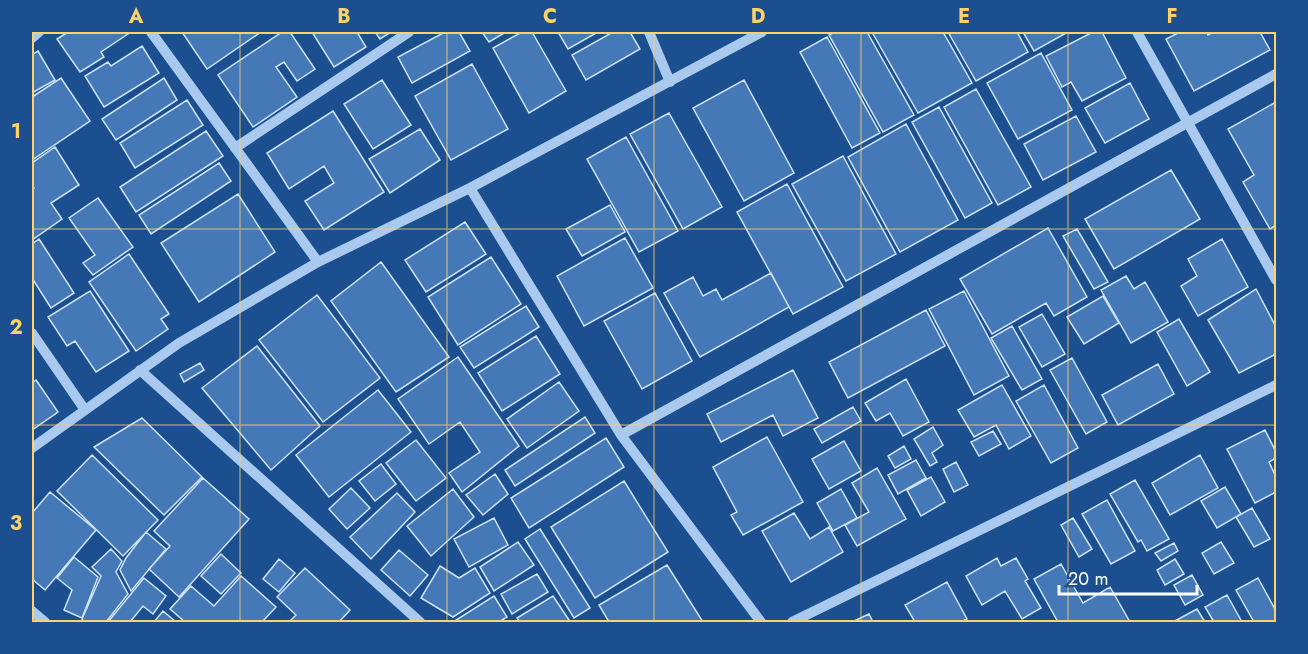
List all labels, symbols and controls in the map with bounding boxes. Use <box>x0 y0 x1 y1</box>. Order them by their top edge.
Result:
text: A <box>128 2 144 31</box>
text: B <box>337 2 351 31</box>
text: C <box>543 2 557 31</box>
text: D <box>751 2 765 31</box>
text: E <box>958 2 970 31</box>
text: F <box>1166 2 1178 31</box>
text: 1 <box>11 117 21 146</box>
text: 2 <box>9 313 23 342</box>
text: 3 <box>10 509 22 538</box>
scale bar <box>1059 558 1197 596</box>
text: 20 m <box>1068 566 1108 592</box>

